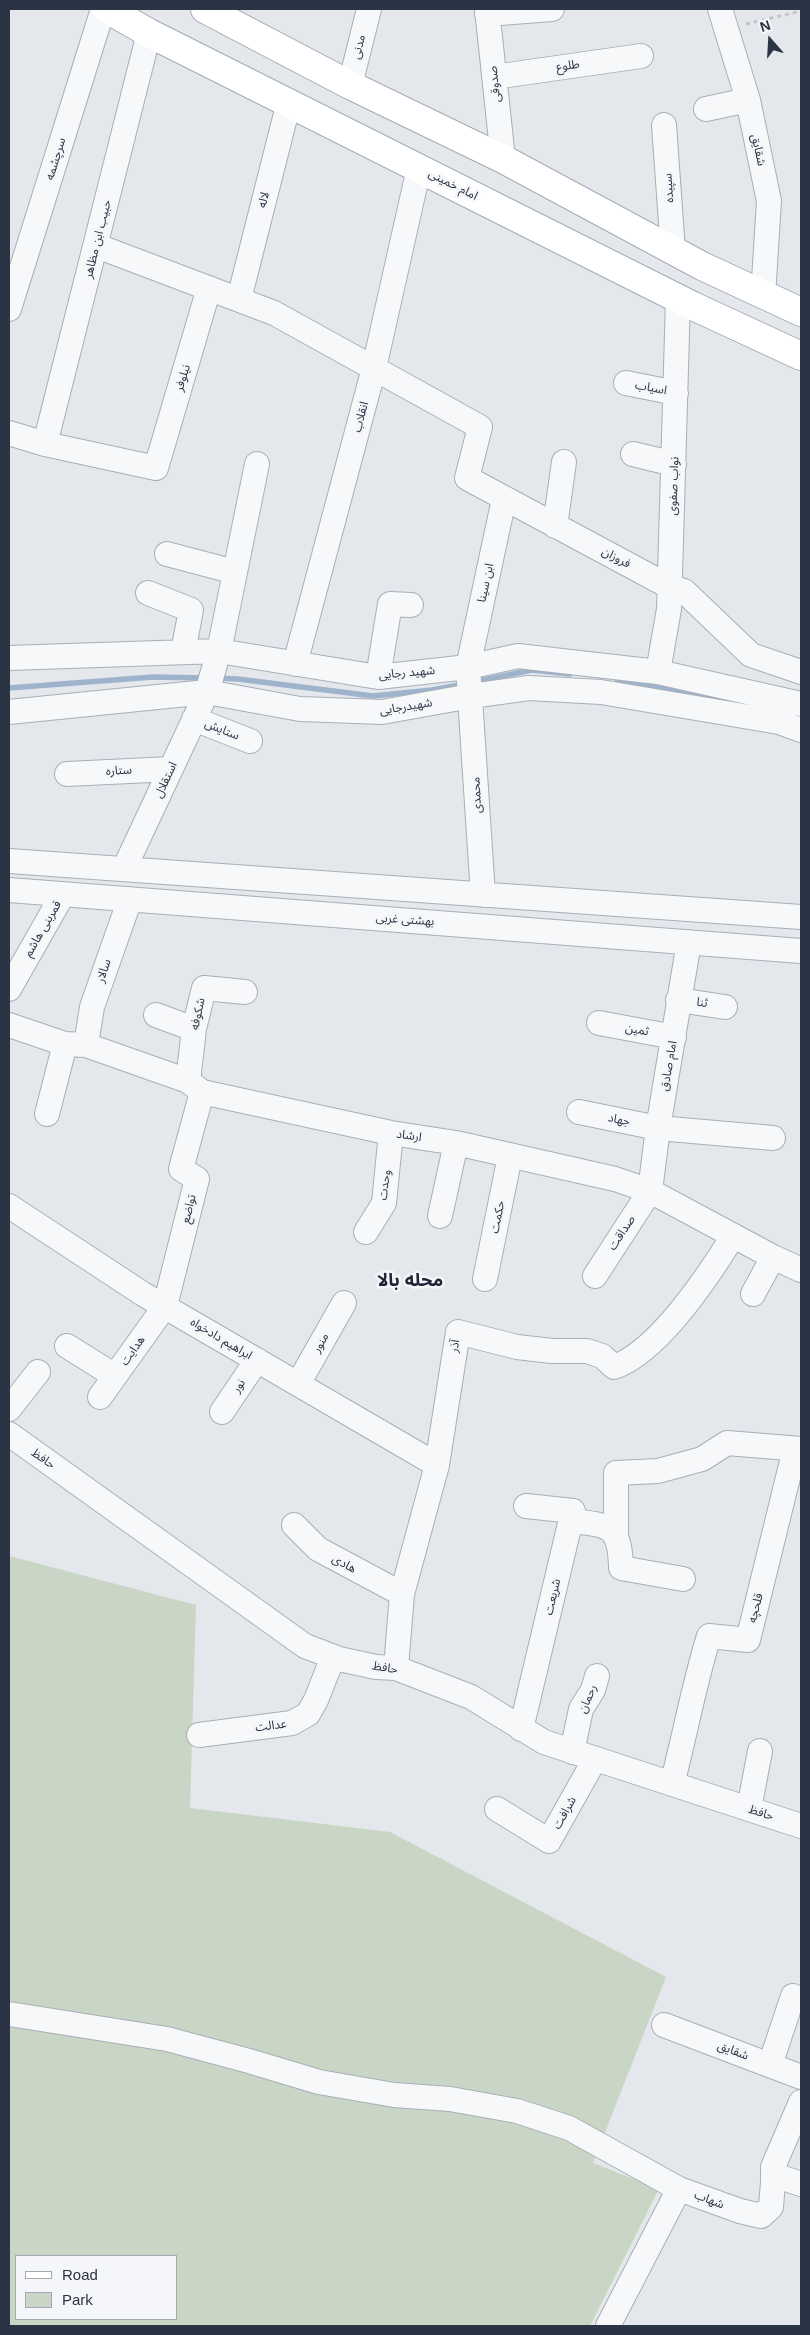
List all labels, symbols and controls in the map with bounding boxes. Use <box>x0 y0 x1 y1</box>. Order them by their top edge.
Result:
north arrow <box>745 15 795 65</box>
text: N <box>758 17 773 35</box>
street label: مدنی <box>349 33 369 61</box>
street label: طلوع <box>555 57 581 75</box>
street label: صدوقی <box>486 65 504 103</box>
street label: شقایق <box>748 133 768 167</box>
street label: سرچشمه <box>43 136 69 182</box>
street label: امام خمینی <box>426 167 480 203</box>
street label: سپیده <box>661 173 677 203</box>
street label: لاله <box>255 191 273 209</box>
street label: حبیب ابن مظاهر <box>81 198 115 280</box>
street label: نیلوفر <box>172 363 194 393</box>
street label: اسیاب <box>634 378 668 398</box>
street label: انقلاب <box>350 400 372 434</box>
street label: نواب صفوی <box>666 456 682 516</box>
street label: فروزان <box>599 544 633 572</box>
street label: ابن سینا <box>475 562 497 604</box>
street label: شهید رجایی <box>378 663 436 683</box>
street label: شهیدرجایی <box>379 696 433 718</box>
street label: ستایش <box>203 717 241 743</box>
street label: استقلال <box>151 760 181 800</box>
street label: ستاره <box>106 763 132 779</box>
street label: محمدی <box>469 776 485 814</box>
street label: قمربنی هاشم <box>21 898 65 960</box>
street label: بهشتی غربی <box>375 911 435 929</box>
street label: سالار <box>93 957 115 985</box>
street label: ثنا <box>695 995 709 1011</box>
street label: شکوفه <box>188 997 208 1031</box>
street label: ثمین <box>624 1021 650 1039</box>
street label: امام صادق <box>657 1040 681 1092</box>
street label: جهاد <box>607 1111 631 1129</box>
street label: ارشاد <box>395 1127 423 1145</box>
street label: وحدت <box>376 1169 394 1201</box>
street label: تواضع <box>178 1193 200 1225</box>
street label: حکمت <box>488 1199 508 1235</box>
street label: صداقت <box>605 1213 639 1253</box>
district label: محله بالا <box>377 1270 443 1292</box>
street label: ابراهیم دادخواه <box>187 1315 255 1363</box>
street label: منور <box>310 1331 332 1355</box>
street label: هدایت <box>118 1333 148 1369</box>
street label: آذر <box>447 1338 463 1354</box>
street label: نور <box>229 1377 249 1395</box>
street label: حافظ <box>28 1446 58 1472</box>
street label: هادی <box>329 1552 359 1576</box>
street label: شریعت <box>542 1577 564 1617</box>
street label: قلحچه <box>745 1592 767 1624</box>
street label: حافظ <box>371 1659 399 1677</box>
street label: رحمان <box>576 1683 600 1715</box>
street label: عدالت <box>254 1717 288 1735</box>
street label: شرافت <box>550 1794 580 1832</box>
street label: حافظ <box>746 1802 776 1824</box>
street label: شقایق <box>715 2039 751 2063</box>
street label: شهاب <box>692 2188 726 2212</box>
legend <box>15 2255 178 2320</box>
text: Road <box>62 2266 98 2283</box>
text: Park <box>62 2291 93 2308</box>

